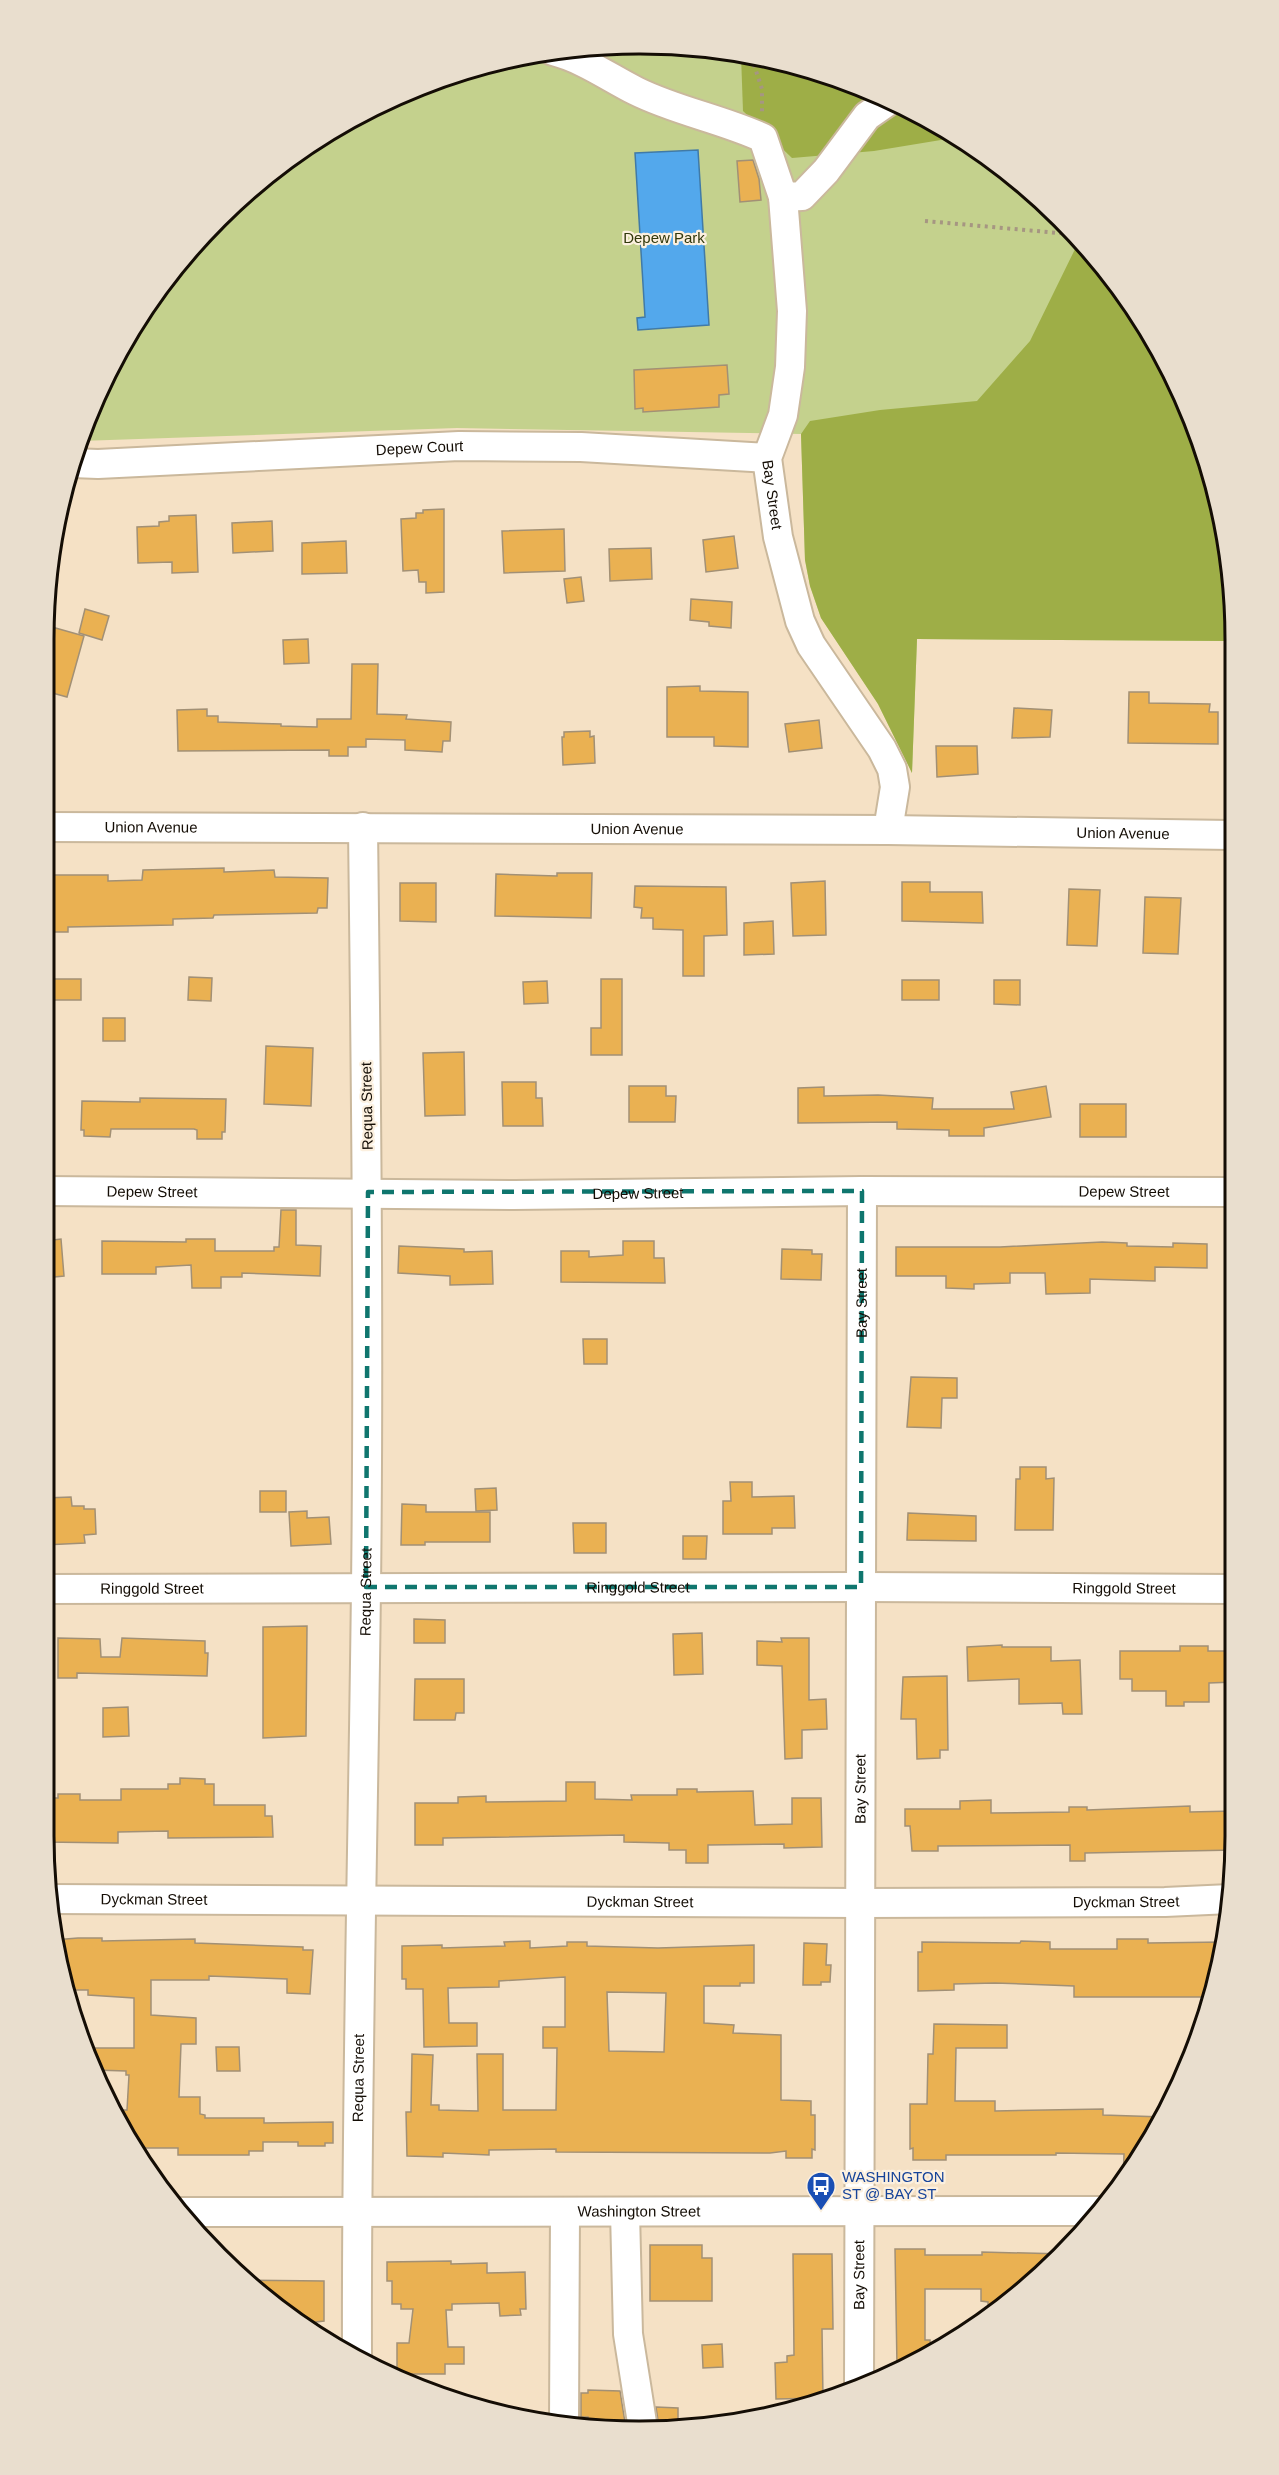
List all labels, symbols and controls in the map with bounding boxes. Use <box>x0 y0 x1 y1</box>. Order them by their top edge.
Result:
park label: Depew Park <box>623 229 705 246</box>
street label: Depew Court <box>375 437 464 458</box>
street label: Bay Street <box>759 459 786 531</box>
street label: Union Avenue <box>104 818 198 836</box>
street label: Union Avenue <box>590 820 684 837</box>
street label: Union Avenue <box>1076 824 1170 842</box>
street label: Requa Street <box>357 1061 376 1150</box>
street label: Depew Street <box>106 1183 198 1200</box>
street label: Depew Street <box>1078 1183 1170 1200</box>
street label: Depew Street <box>592 1184 684 1202</box>
street label: Bay Street <box>853 1267 870 1338</box>
street label: Requa Street <box>356 1547 374 1636</box>
street label: Ringgold Street <box>586 1578 691 1596</box>
street label: Ringgold Street <box>1072 1579 1177 1597</box>
street label: Ringgold Street <box>100 1580 205 1597</box>
street label: Bay Street <box>851 1753 869 1824</box>
street label: Dyckman Street <box>101 1890 208 1908</box>
street label: Dyckman Street <box>1073 1892 1181 1910</box>
street label: Dyckman Street <box>587 1893 694 1910</box>
street label: Requa Street <box>349 2033 367 2122</box>
place label: WASHINGTON ST @ BAY ST <box>842 2168 945 2202</box>
bus stop icon: WASHINGTON ST @ BAY ST <box>805 2170 837 2212</box>
street label: Washington Street <box>578 2202 701 2220</box>
street label: Bay Street <box>850 2239 867 2310</box>

